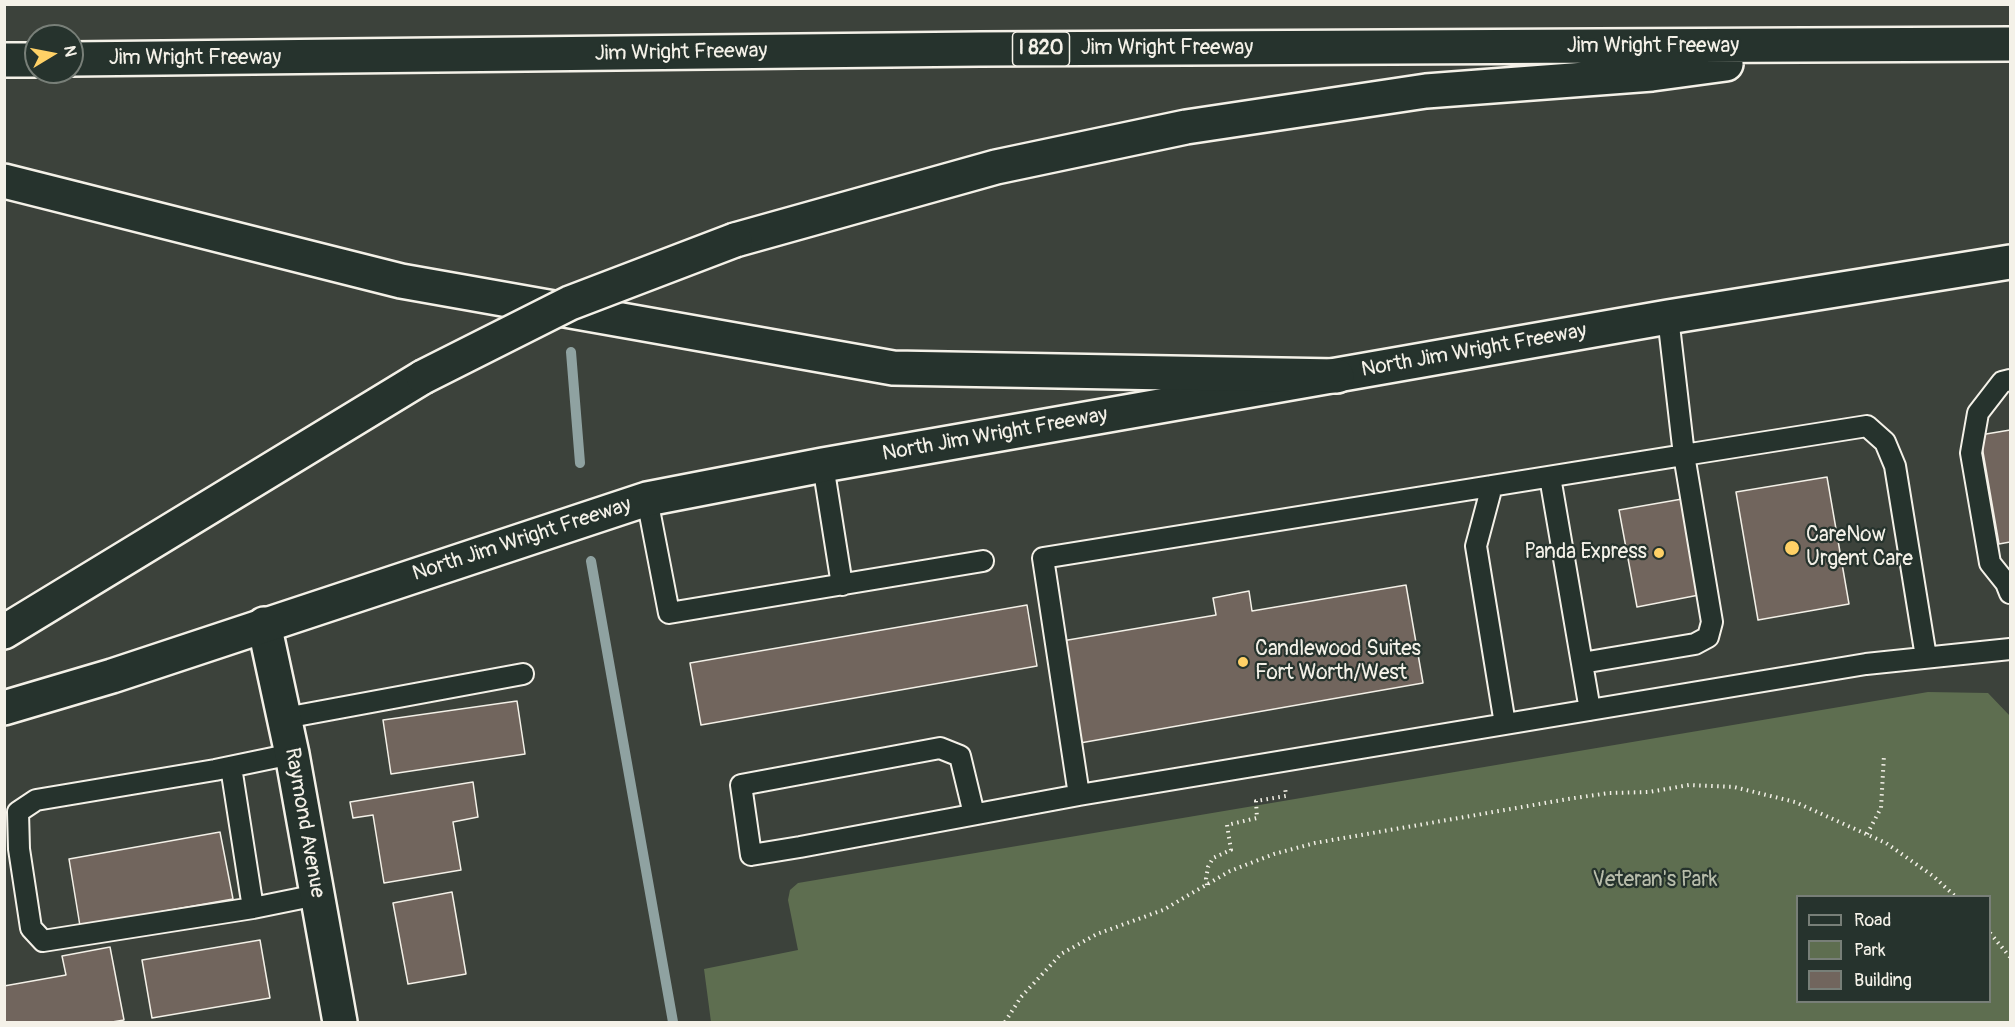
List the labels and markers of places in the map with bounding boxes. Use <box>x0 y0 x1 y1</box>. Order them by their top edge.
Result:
place label: CareNow Urgent Care <box>1806 523 1913 573</box>
marker: CareNow Urgent Care <box>1783 539 1801 557</box>
place label: Panda Express <box>1524 540 1647 566</box>
marker: Panda Express <box>1652 546 1666 560</box>
place label: Candlewood Suites Fort Worth/West <box>1255 637 1421 687</box>
marker: Candlewood Suites Fort Worth/West <box>1236 655 1250 669</box>

